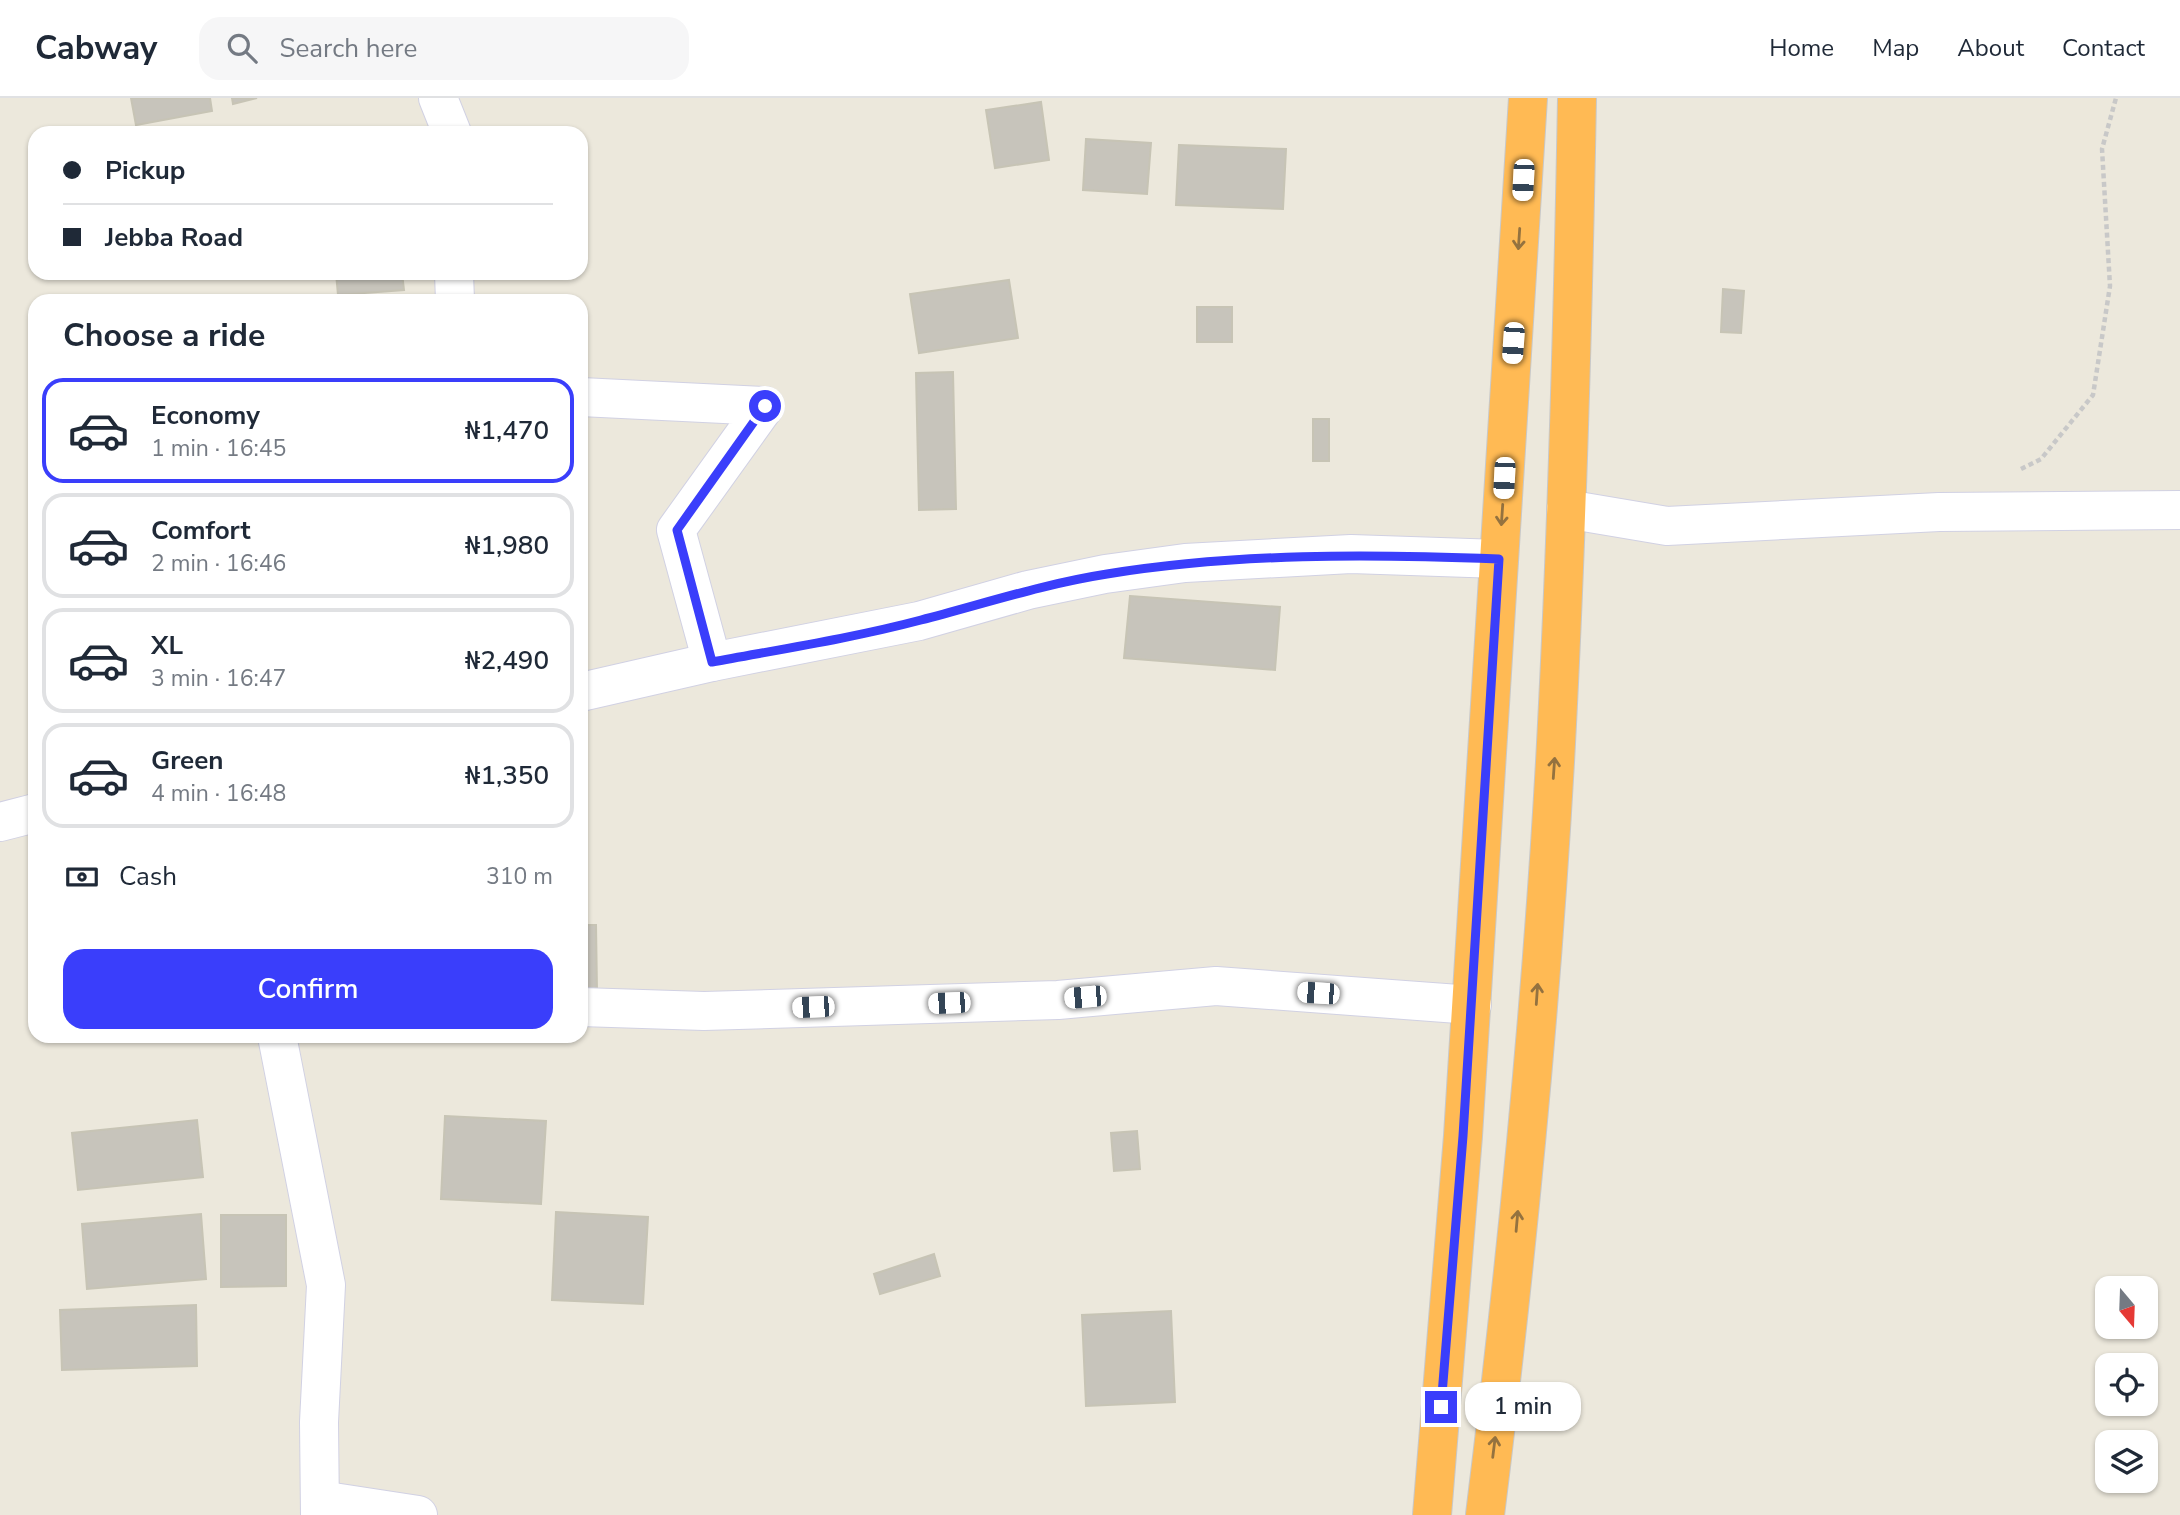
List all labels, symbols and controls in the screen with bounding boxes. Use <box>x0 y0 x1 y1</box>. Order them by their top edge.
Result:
search box <box>199 17 689 80</box>
text: Cabway <box>35 26 157 71</box>
icon: search <box>223 29 261 67</box>
text: Search here <box>279 31 417 66</box>
text: Home <box>1769 32 1834 64</box>
text: Map <box>1872 32 1919 64</box>
text: About <box>1957 32 2024 64</box>
text: Contact <box>2062 32 2145 64</box>
text: Pickup <box>105 153 185 188</box>
car <box>1512 158 1535 202</box>
text: Jebba Road <box>105 220 243 255</box>
one-way arrow <box>1513 228 1526 251</box>
text: Choose a ride <box>63 314 265 357</box>
car <box>1502 321 1525 365</box>
route start <box>749 390 781 422</box>
text: Economy <box>151 398 260 433</box>
icon: car <box>67 399 130 462</box>
text: ₦1,470 <box>465 413 549 448</box>
text: 1 min · 16:45 <box>151 433 286 464</box>
car <box>1493 456 1516 500</box>
one-way arrow <box>1495 504 1508 526</box>
text: Comfort <box>151 513 251 548</box>
icon: car <box>67 514 130 577</box>
text: ₦1,980 <box>465 528 549 563</box>
text: 2 min · 16:46 <box>151 548 286 579</box>
text: XL <box>151 628 183 663</box>
icon: car <box>67 629 130 692</box>
text: ₦2,490 <box>465 643 549 678</box>
text: 3 min · 16:47 <box>151 663 286 694</box>
text: Green <box>151 743 224 778</box>
icon: car <box>67 744 130 807</box>
one-way arrow <box>1548 757 1561 779</box>
text: ₦1,350 <box>465 758 549 793</box>
text: 4 min · 16:48 <box>151 778 286 809</box>
icon: cash <box>63 858 101 896</box>
text: Cash <box>119 859 177 894</box>
text: 310 m <box>486 861 553 892</box>
button: Confirm <box>63 949 553 1029</box>
car <box>1297 981 1340 1005</box>
one-way arrow <box>1531 984 1544 1006</box>
car <box>1064 985 1107 1009</box>
car <box>928 992 971 1014</box>
car <box>792 996 835 1018</box>
one-way arrow <box>1511 1210 1524 1233</box>
north arrow <box>2095 1276 2158 1339</box>
map controls <box>2095 1276 2158 1493</box>
button: locate <box>2095 1353 2158 1416</box>
callout: 1 min <box>1466 1382 1581 1432</box>
route end <box>1425 1391 1457 1423</box>
text: 1 min <box>1494 1391 1552 1422</box>
button: layers <box>2095 1430 2158 1493</box>
one-way arrow <box>1487 1436 1500 1459</box>

